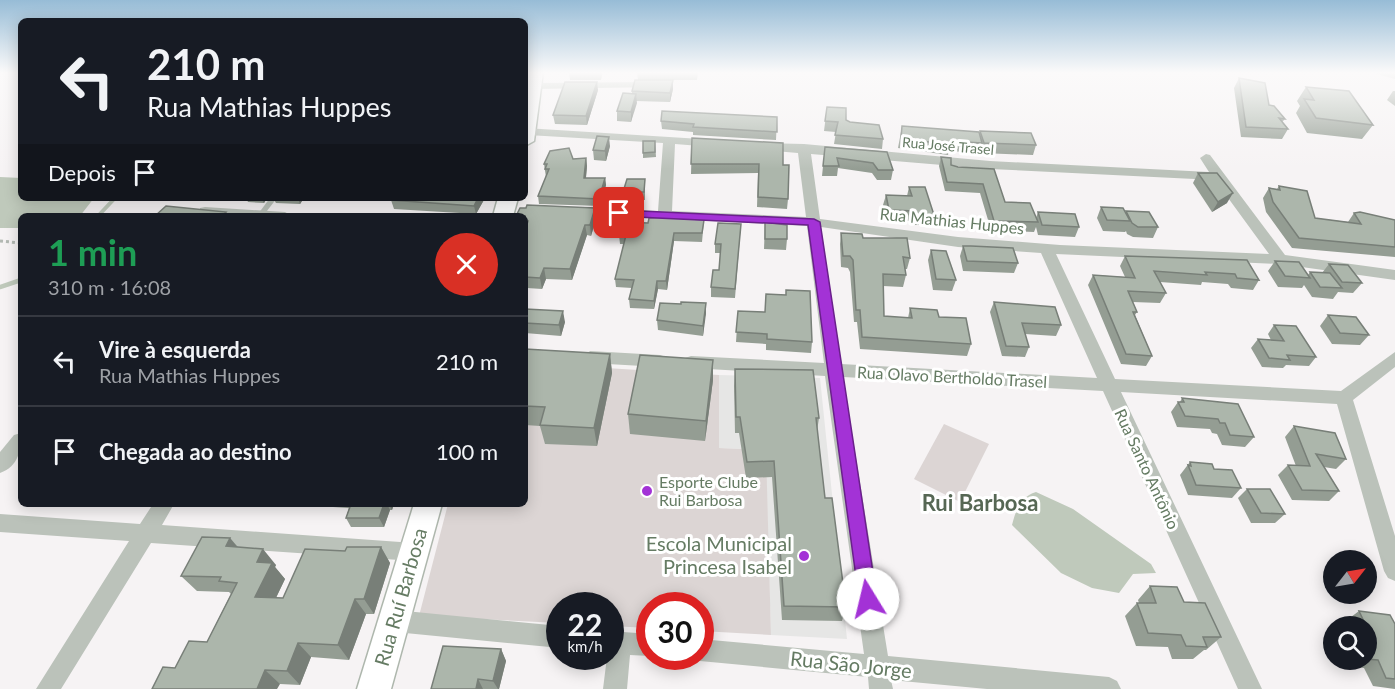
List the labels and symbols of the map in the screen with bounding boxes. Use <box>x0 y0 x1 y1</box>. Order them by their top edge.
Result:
street label: Rua José Trasel <box>901 133 995 158</box>
pin <box>593 187 644 238</box>
street label: Rua Mathias Huppes <box>879 203 1025 238</box>
street label: Rua Olavo Bertholdo Trasel <box>857 362 1048 391</box>
street label: Rua Santo Antônio <box>1111 406 1184 532</box>
place label: Esporte Clube Rui Barbosa <box>659 472 758 509</box>
marker: Esporte Clube Rui Barbosa <box>640 484 654 498</box>
district label: Rui Barbosa <box>922 489 1038 516</box>
street label: Rua Ruí Barbosa <box>369 525 431 669</box>
place label: Escola Municipal Princesa Isabel <box>646 531 792 578</box>
marker: Escola Municipal Princesa Isabel <box>797 549 811 563</box>
north arrow <box>1323 550 1377 604</box>
position arrow <box>836 567 900 631</box>
speed limit sign: 30 <box>636 592 714 670</box>
street label: Rua São Jorge <box>789 646 913 682</box>

